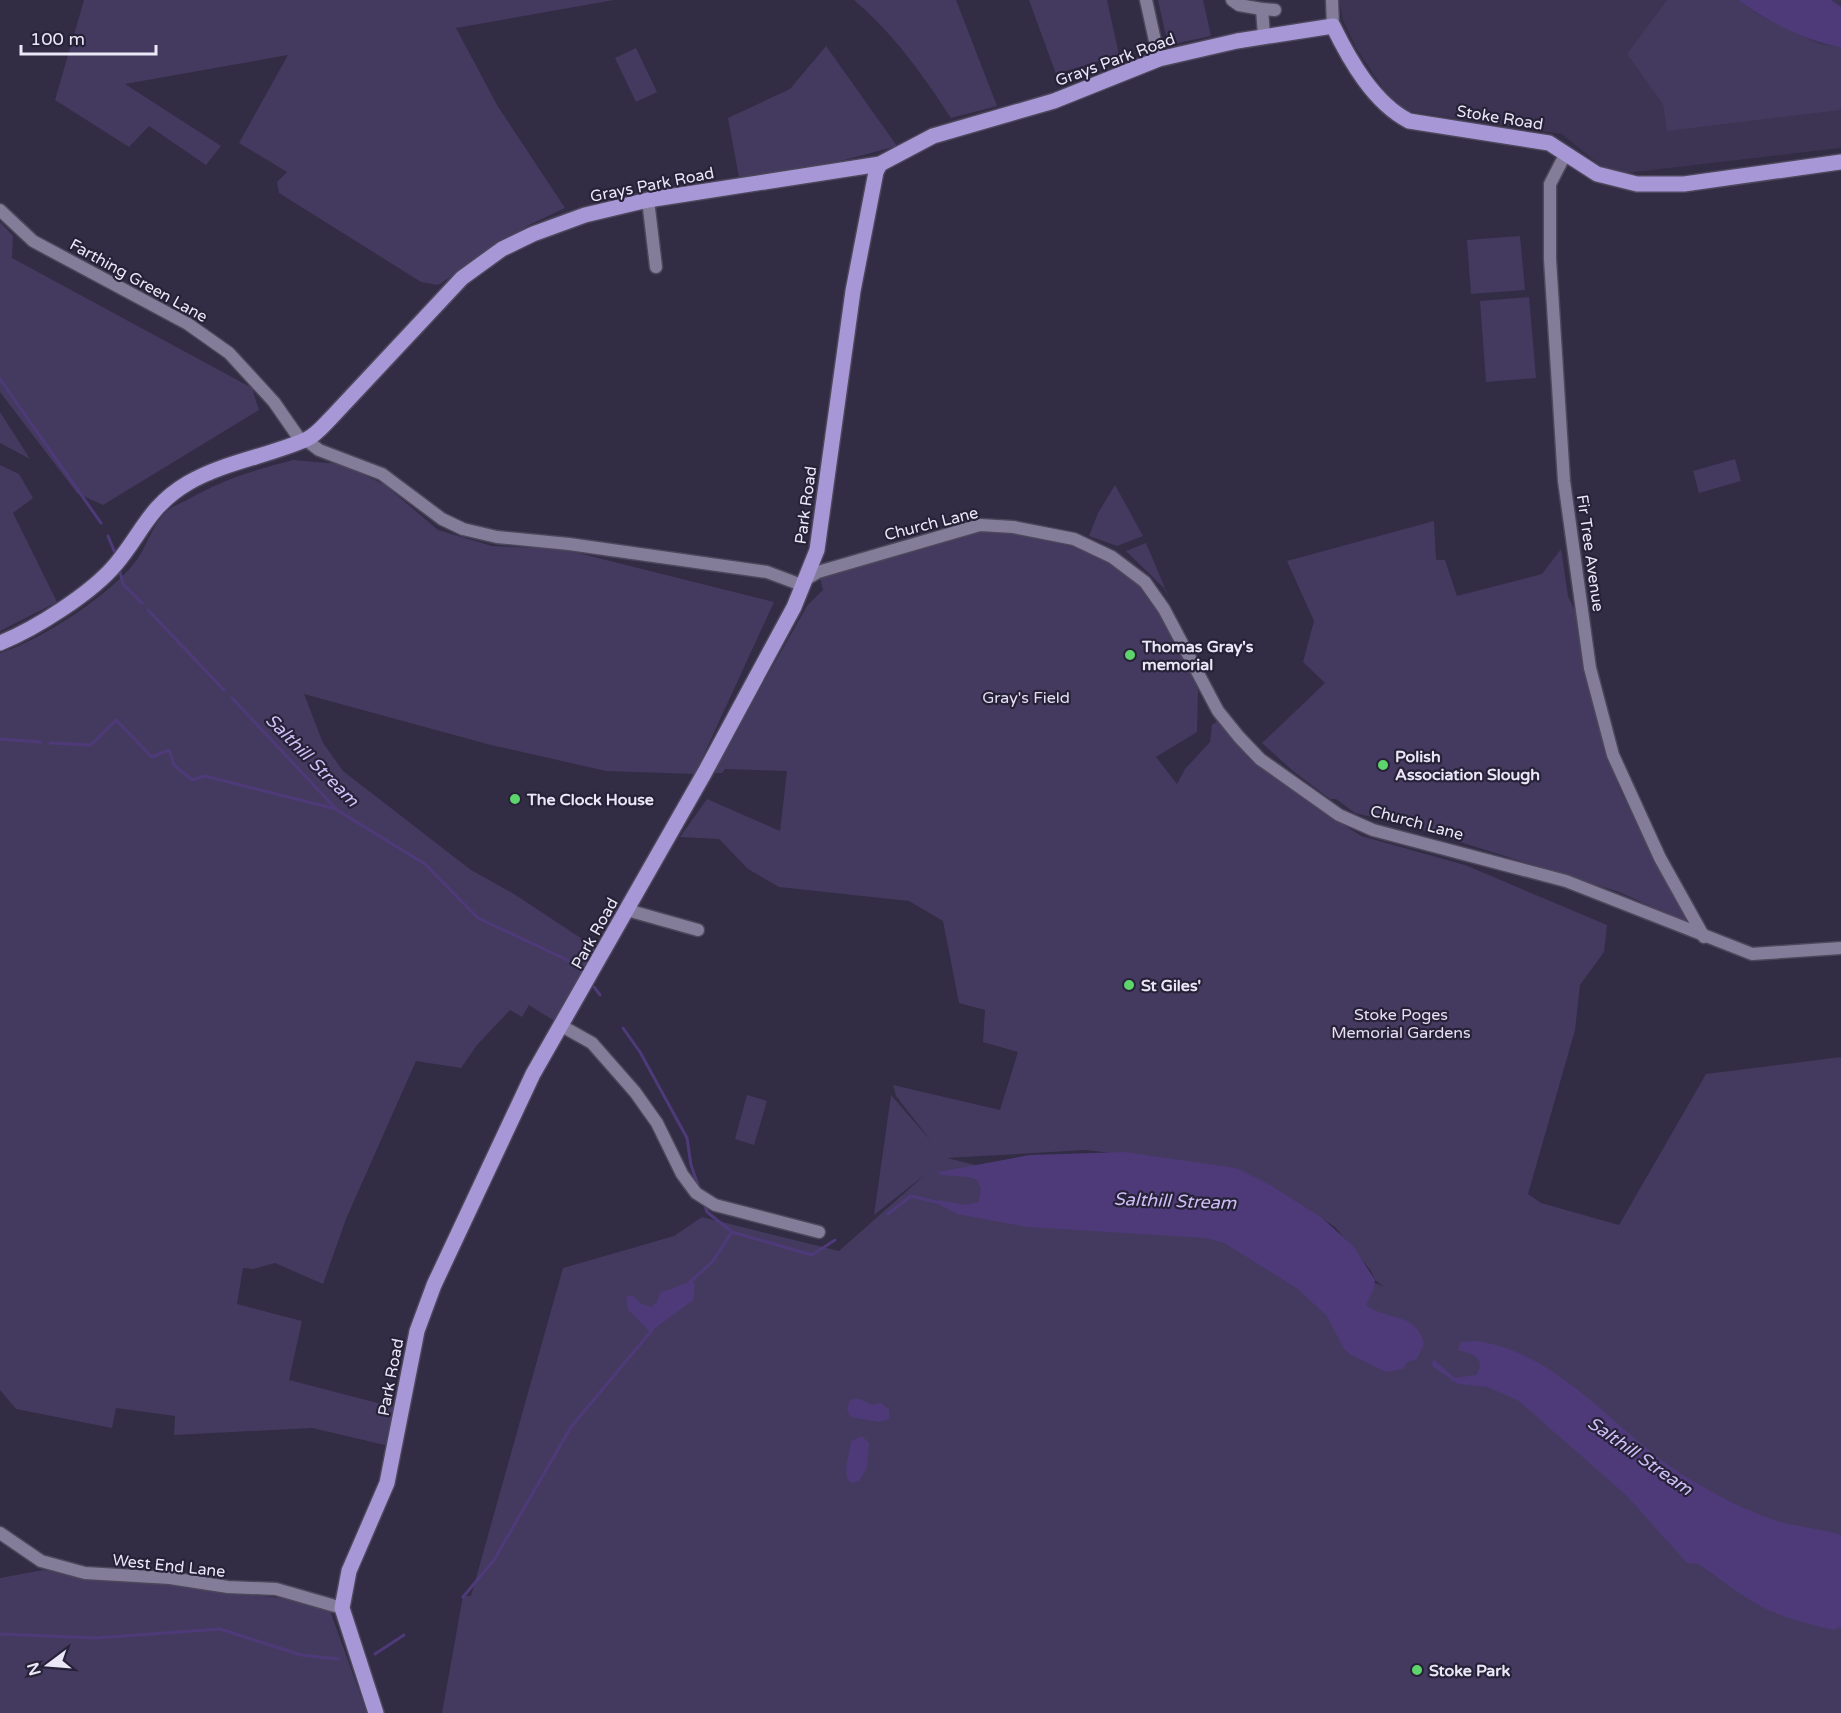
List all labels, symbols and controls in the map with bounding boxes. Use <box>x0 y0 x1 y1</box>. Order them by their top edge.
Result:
scale bar <box>21 18 156 56</box>
text: 100 m <box>30 28 85 50</box>
street label: Grays Park Road <box>1053 29 1178 91</box>
street label: Stoke Road <box>1455 101 1544 135</box>
street label: Grays Park Road <box>588 163 716 207</box>
street label: Farthing Green Lane <box>66 235 211 327</box>
street label: Park Road <box>791 465 821 545</box>
street label: Fir Tree Avenue <box>1572 493 1608 613</box>
street label: Church Lane <box>882 503 980 545</box>
place label: Thomas Gray's memorial <box>1141 637 1254 675</box>
marker: Thomas Gray's memorial <box>1123 648 1137 662</box>
park label: Gray's Field <box>982 688 1070 708</box>
water label: Salthill Stream <box>261 709 363 811</box>
place label: Polish Association Slough <box>1395 747 1540 785</box>
marker: Polish Association Slough <box>1376 758 1390 772</box>
place label: The Clock House <box>526 790 654 810</box>
marker: The Clock House <box>508 792 522 806</box>
street label: Church Lane <box>1368 801 1466 845</box>
street label: Park Road <box>567 894 623 973</box>
place label: St Giles' <box>1141 976 1201 996</box>
marker: St Giles' <box>1122 978 1136 992</box>
park label: Stoke Poges Memorial Gardens <box>1331 1005 1471 1043</box>
water label: Salthill Stream <box>1113 1188 1237 1214</box>
street label: Park Road <box>374 1337 408 1418</box>
water label: Salthill Stream <box>1583 1412 1697 1500</box>
street label: West End Lane <box>111 1550 226 1582</box>
north arrow <box>18 1635 78 1695</box>
text: N <box>23 1660 46 1678</box>
place label: Stoke Park <box>1429 1661 1510 1681</box>
marker: Stoke Park <box>1410 1663 1424 1677</box>

